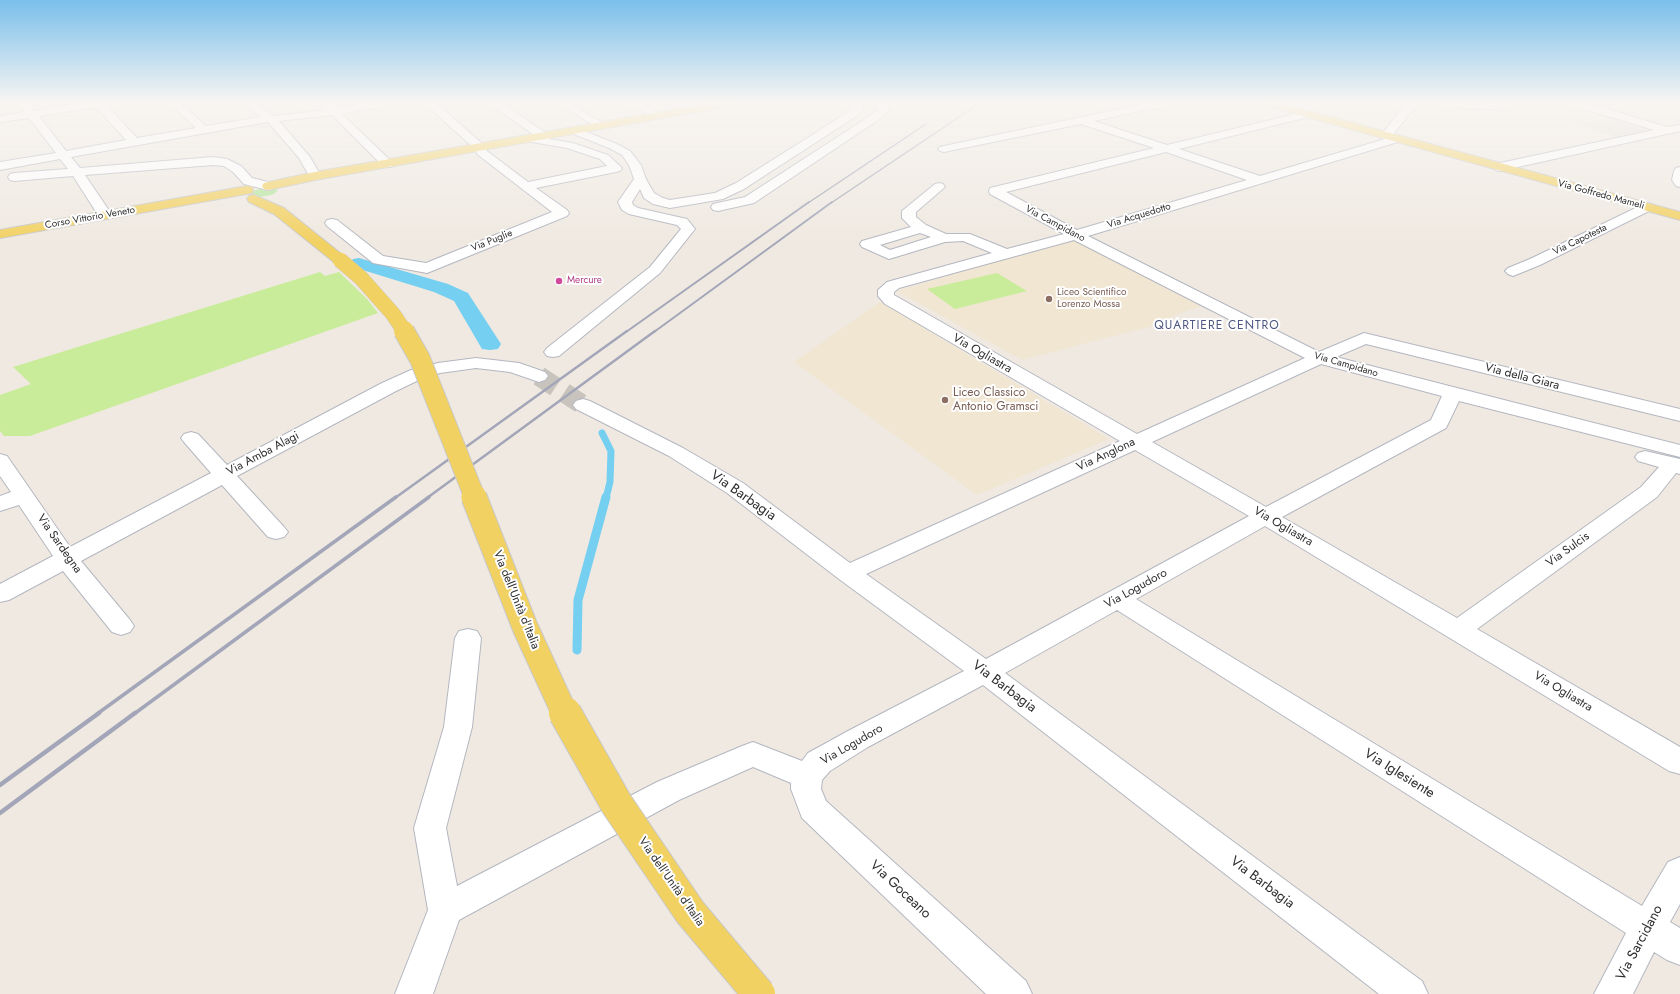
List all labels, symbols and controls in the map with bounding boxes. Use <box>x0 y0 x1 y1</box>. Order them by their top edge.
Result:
street label: Via Goffredo Mameli <box>1556 178 1646 212</box>
street label: Via Acquedotto <box>1106 201 1172 231</box>
street label: Via Campidano <box>1023 203 1087 245</box>
street label: Corso Vittorio Veneto <box>44 204 136 232</box>
street label: Via Capotesta <box>1551 222 1609 258</box>
street label: Via Puglie <box>470 227 514 255</box>
place label: Mercure <box>567 275 602 287</box>
marker: Mercure <box>554 276 564 286</box>
place label: Liceo Scientifico Lorenzo Mossa <box>1057 287 1126 310</box>
marker: Liceo Scientifico Lorenzo Mossa <box>1044 294 1054 304</box>
district label: QUARTIERE CENTRO <box>1154 319 1280 333</box>
street label: Via Ogliastra <box>950 331 1014 377</box>
street label: Via Campidano <box>1313 350 1379 380</box>
street label: Via della Giara <box>1483 361 1561 393</box>
place label: Liceo Classico Antonio Gramsci <box>953 386 1038 414</box>
marker: Liceo Classico Antonio Gramsci <box>940 395 950 405</box>
street label: Via Amba Alagi <box>224 429 302 479</box>
street label: Via Anglona <box>1074 435 1138 475</box>
street label: Via Barbagia <box>707 467 779 525</box>
street label: Via Ogliastra <box>1251 504 1315 550</box>
street label: Via Sardegna <box>33 512 85 576</box>
street label: Via Sulcis <box>1544 530 1592 570</box>
street label: Via dell'Unità d'Italia <box>490 549 542 651</box>
street label: Via Logudoro <box>1102 566 1170 612</box>
street label: Via Barbagia <box>969 657 1039 717</box>
street label: Via Ogliastra <box>1531 669 1595 715</box>
street label: Via Logudoro <box>818 721 886 769</box>
street label: Via Iglesiente <box>1361 746 1437 802</box>
street label: Via dell'Unità d'Italia <box>635 835 707 929</box>
street label: Via Barbagia <box>1227 853 1297 913</box>
street label: Via Goceano <box>866 857 934 923</box>
street label: Via Sarcidano <box>1613 902 1667 984</box>

